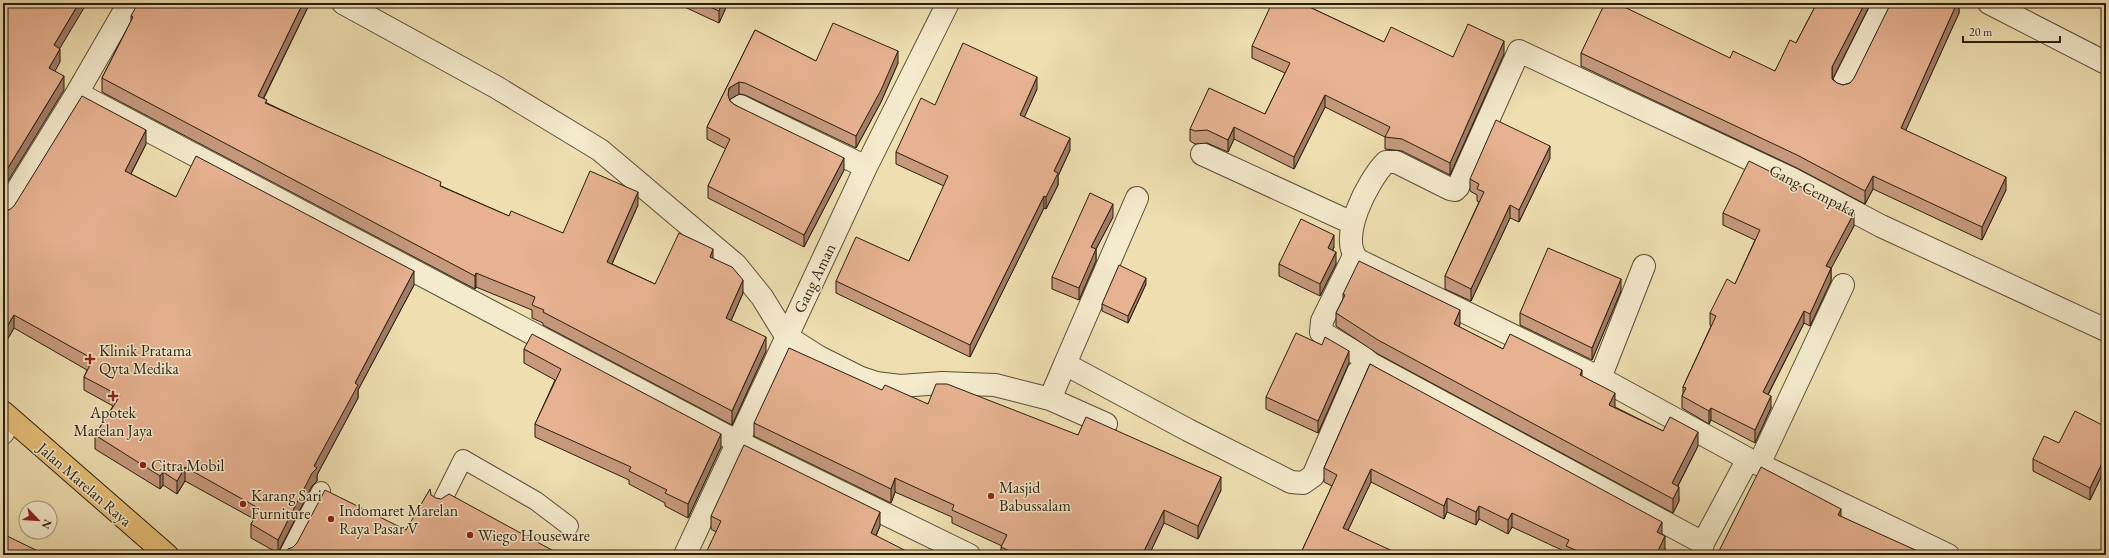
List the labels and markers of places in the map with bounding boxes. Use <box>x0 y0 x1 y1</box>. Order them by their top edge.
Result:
place label: Klinik Pratama Qyta Medika <box>99 340 192 379</box>
marker: Klinik Pratama Qyta Medika <box>84 353 96 365</box>
marker: Apotek Marelan Jaya <box>108 391 118 401</box>
place label: Apotek Marelan Jaya <box>74 402 153 441</box>
place label: Citra Mobil <box>151 455 224 476</box>
marker: Citra Mobil <box>138 460 148 470</box>
place label: Masjid Babussalam <box>999 477 1071 516</box>
place label: Karang Sari Furniture <box>251 485 322 524</box>
marker: Masjid Babussalam <box>986 491 996 501</box>
marker: Karang Sari Furniture <box>238 499 248 509</box>
place label: Indomaret Marelan Raya Pasar V <box>339 500 459 539</box>
marker: Indomaret Marelan Raya Pasar V <box>326 514 336 524</box>
place label: Wiego Houseware <box>478 525 590 546</box>
marker: Wiego Houseware <box>465 530 475 540</box>

